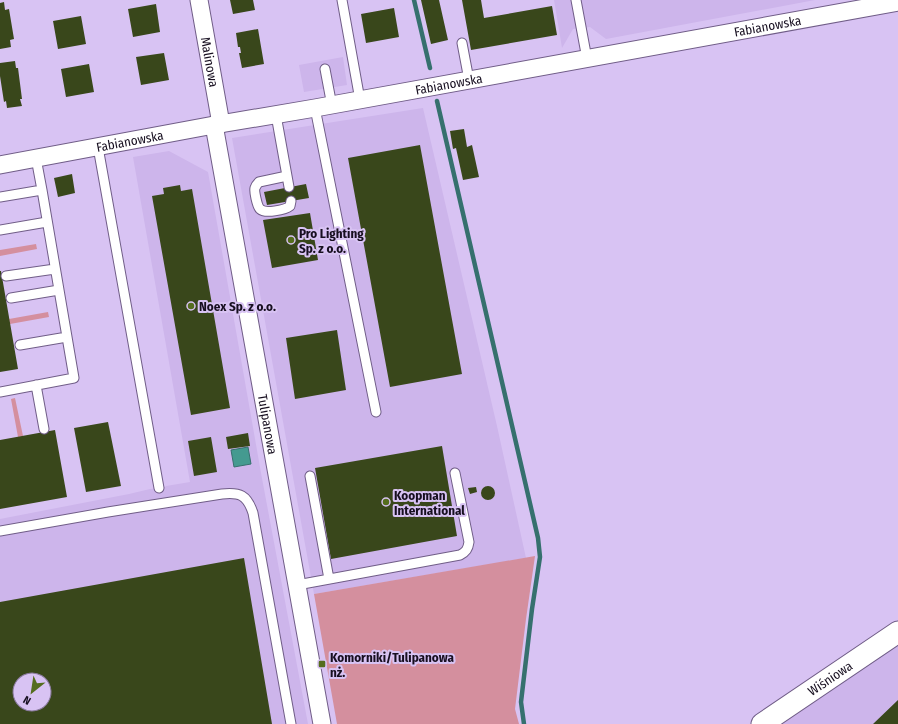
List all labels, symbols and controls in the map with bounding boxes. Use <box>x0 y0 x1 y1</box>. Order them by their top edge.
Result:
street label: Fabianowska <box>733 12 802 39</box>
street label: Malinowa <box>198 36 222 88</box>
street label: Fabianowska <box>414 70 483 97</box>
street label: Fabianowska <box>95 127 165 154</box>
place label: Pro Lighting Sp. z o.o. <box>299 226 364 256</box>
marker: Pro Lighting Sp. z o.o. <box>286 235 296 245</box>
place label: Noex Sp. z o.o. <box>199 299 276 314</box>
marker: Noex Sp. z o.o. <box>186 301 196 311</box>
street label: Tulipanowa <box>255 393 281 455</box>
place label: Koopman International <box>394 488 465 518</box>
marker: Koopman International <box>381 497 391 507</box>
place label: Komorniki/Tulipanowa nż. <box>330 650 455 680</box>
street label: Wiśniowa <box>805 658 855 698</box>
marker: Komorniki/Tulipanowa nż. <box>317 659 327 669</box>
north arrow <box>12 672 52 712</box>
text: N <box>21 693 33 708</box>

